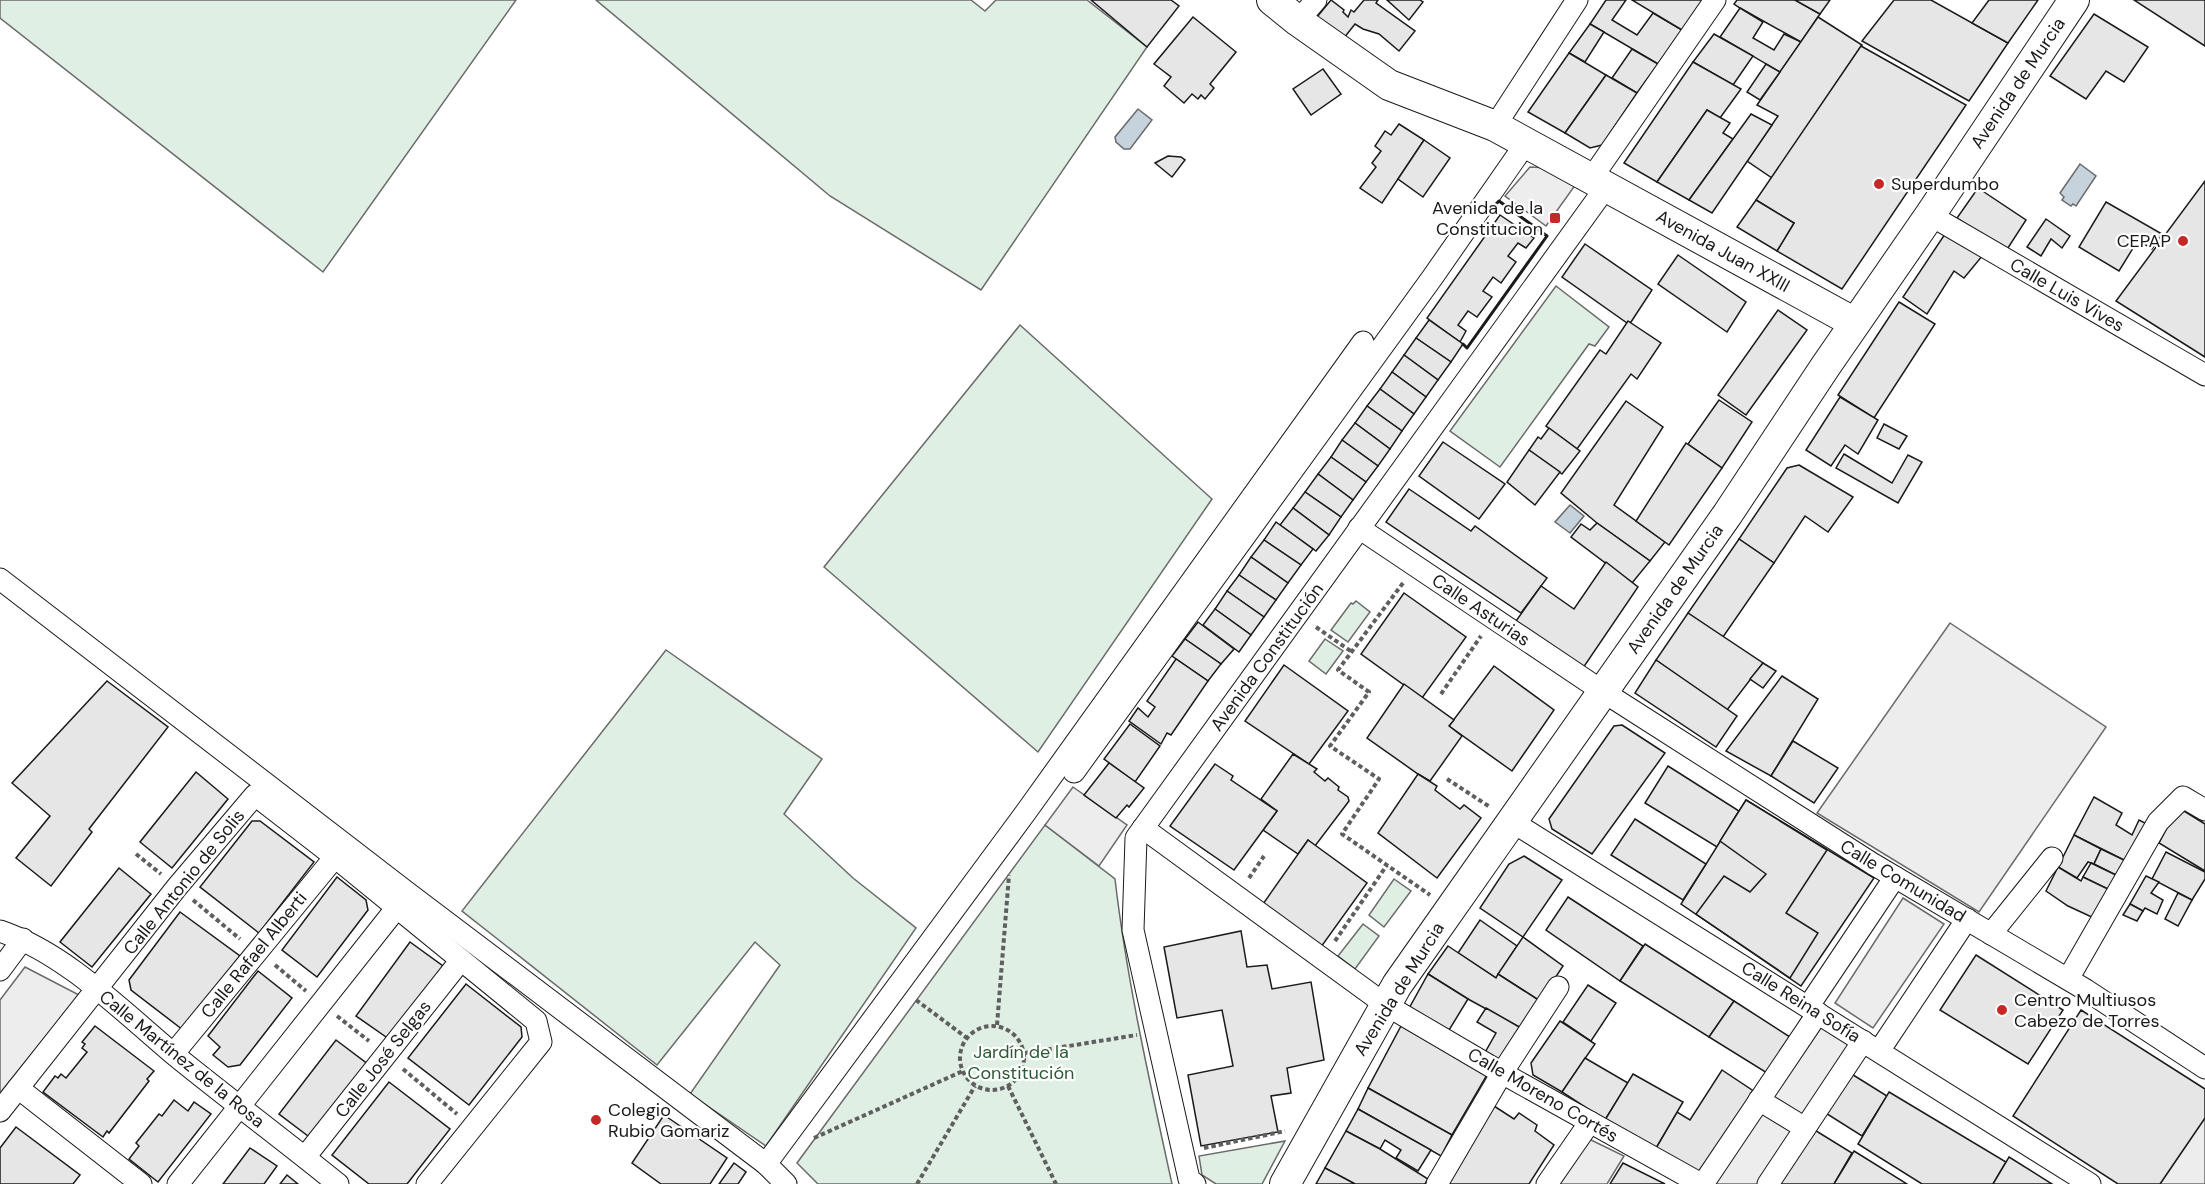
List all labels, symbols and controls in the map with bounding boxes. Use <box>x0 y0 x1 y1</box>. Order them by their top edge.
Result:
street label: Avenida de Murcia <box>1965 13 2071 153</box>
place label: Superdumbo <box>1891 172 1999 196</box>
marker: Superdumbo <box>1872 177 1886 191</box>
place label: Avenida de la Constitucion <box>1432 196 1543 241</box>
street label: Avenida Juan XXIII <box>1652 204 1794 298</box>
marker: Avenida de la Constitucion <box>1548 211 1562 225</box>
place label: CEPAP <box>2117 229 2171 253</box>
marker: CEPAP <box>2176 234 2190 248</box>
street label: Calle Luis Vives <box>2005 253 2129 337</box>
street label: Avenida de Murcia <box>1621 519 1729 659</box>
street label: Calle Asturias <box>1427 568 1535 652</box>
street label: Avenida Constitución <box>1205 578 1329 736</box>
street label: Calle Antonio de Solis <box>118 804 250 960</box>
street label: Calle Comunidad <box>1836 834 1970 928</box>
street label: Calle Rafael Alberti <box>196 887 312 1023</box>
street label: Avenida de Murcia <box>1348 918 1450 1060</box>
street label: Calle Reina Sofía <box>1737 956 1865 1048</box>
street label: Calle Martínez de la Rosa <box>94 985 270 1133</box>
place label: Centro Multiusos Cabezo de Torres <box>2014 988 2160 1033</box>
street label: Calle José Selgas <box>330 995 436 1123</box>
marker: Centro Multiusos Cabezo de Torres <box>1995 1003 2009 1017</box>
park label: Jardín de la Constitución <box>968 1040 1074 1085</box>
street label: Calle Moreno Cortés <box>1463 1042 1623 1148</box>
place label: Colegio Rubio Gomariz <box>608 1098 729 1143</box>
marker: Colegio Rubio Gomariz <box>589 1113 603 1127</box>

